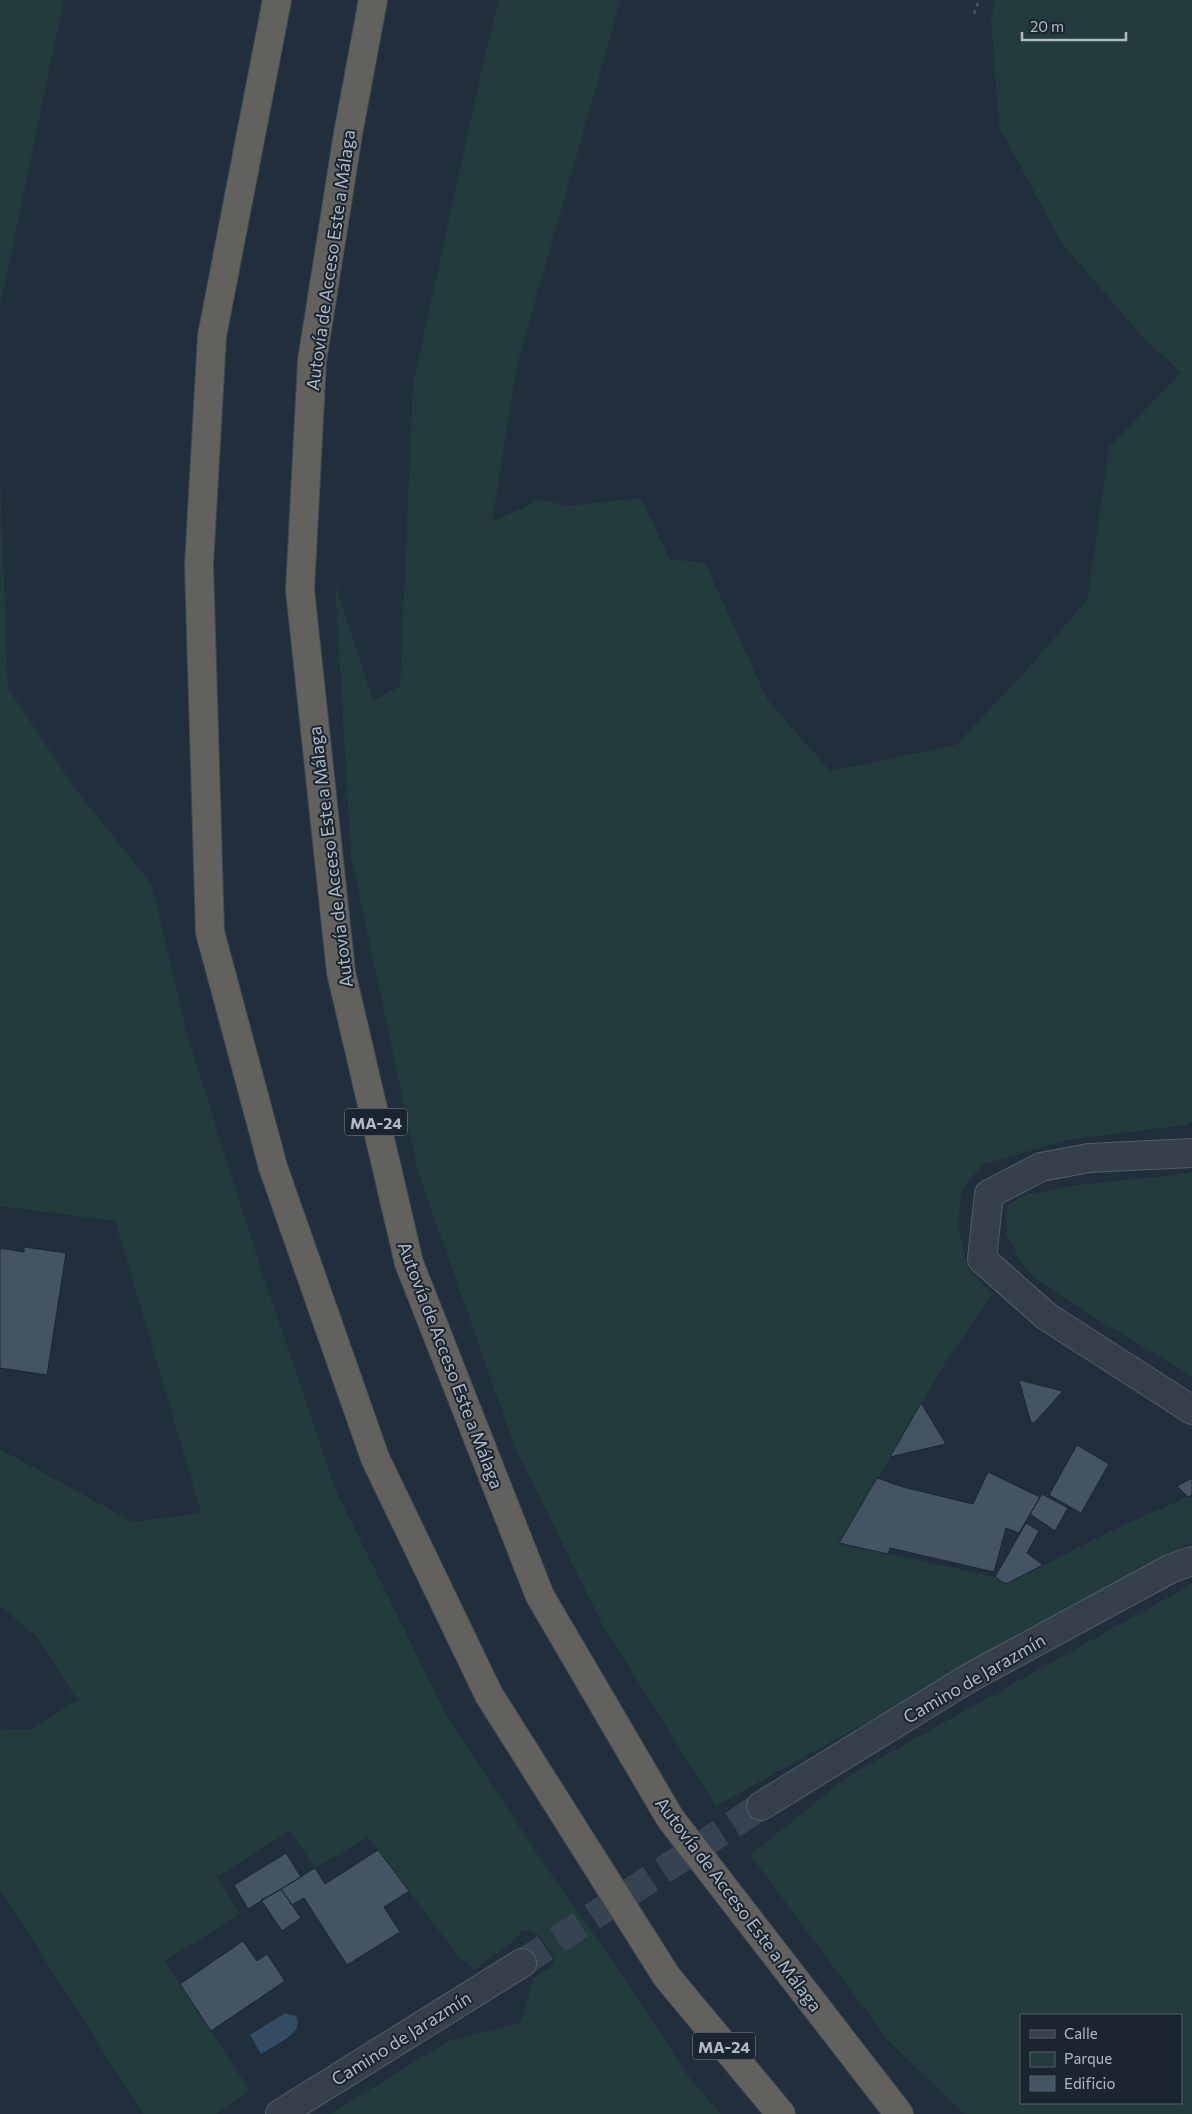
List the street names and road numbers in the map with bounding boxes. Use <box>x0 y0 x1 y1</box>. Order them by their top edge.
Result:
street label: Autovía de Acceso Este a Málaga <box>301 128 359 392</box>
street label: Autovía de Acceso Este a Málaga <box>303 725 357 989</box>
road number: MA-24 <box>345 1108 407 1136</box>
street label: Autovía de Acceso Este a Málaga <box>394 1238 508 1492</box>
street label: Camino de Jarazmín <box>899 1628 1049 1728</box>
street label: Autovía de Acceso Este a Málaga <box>651 1792 827 2016</box>
street label: Camino de Jarazmín <box>327 1986 475 2090</box>
road number: MA-24 <box>693 2032 755 2060</box>

